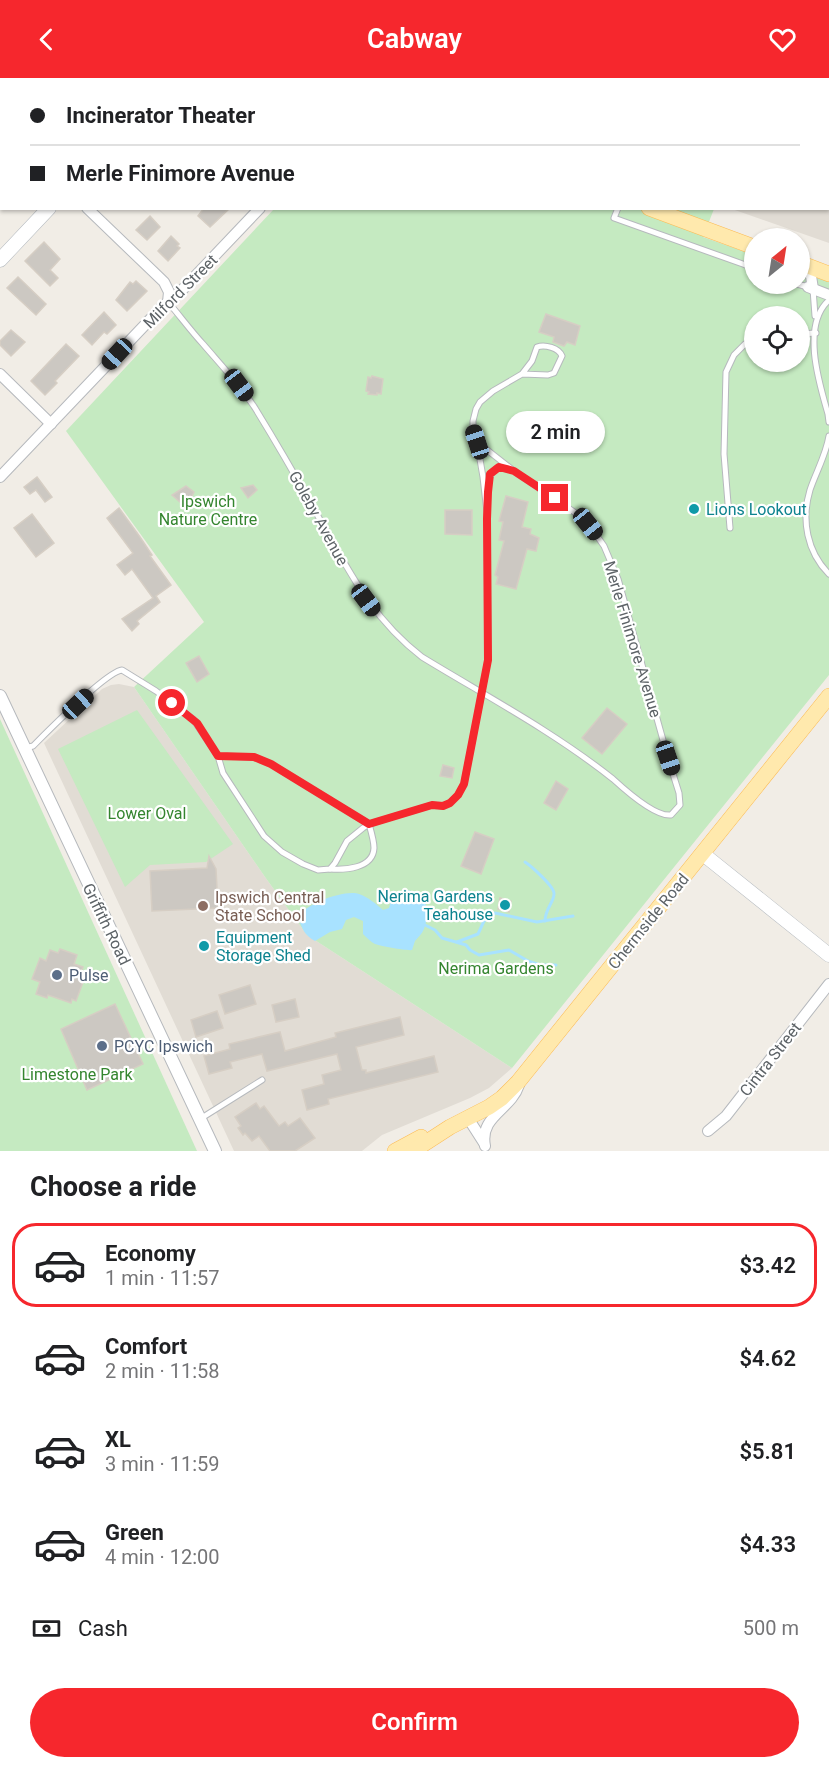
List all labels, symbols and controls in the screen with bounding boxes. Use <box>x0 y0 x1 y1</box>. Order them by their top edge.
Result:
icon: back <box>30 23 63 56</box>
text: Cabway <box>367 23 462 55</box>
icon: heart <box>766 23 799 56</box>
text: Incinerator Theater <box>66 103 255 128</box>
text: Merle Finimore Avenue <box>66 161 295 186</box>
north arrow <box>744 228 810 294</box>
map controls <box>744 228 810 372</box>
street label: Milford Street <box>139 250 221 332</box>
button: locate <box>744 306 810 372</box>
car <box>98 335 136 373</box>
car <box>221 365 257 405</box>
callout: 2 min <box>506 411 604 453</box>
text: 2 min <box>530 420 581 444</box>
car <box>463 422 491 462</box>
street label: Goleby Avenue <box>285 468 352 569</box>
route end <box>541 484 568 511</box>
park label: Ipswich Nature Centre <box>159 492 257 529</box>
place label: Lions Lookout <box>706 500 807 519</box>
marker: Lions Lookout <box>687 502 701 516</box>
car <box>570 504 606 544</box>
street label: Merle Finimore Avenue <box>600 558 665 720</box>
car <box>348 580 384 620</box>
car <box>59 685 97 723</box>
route start <box>158 689 185 716</box>
car <box>654 738 682 778</box>
park label: Lower Oval <box>108 804 186 823</box>
street label: Chermside Road <box>604 870 693 973</box>
street label: Griffith Road <box>79 880 135 968</box>
place label: Nerima Gardens Teahouse <box>378 887 493 924</box>
place label: Ipswich Central State School <box>215 888 324 925</box>
marker: Nerima Gardens Teahouse <box>498 898 512 912</box>
marker: Ipswich Central State School <box>196 899 210 913</box>
place label: Equipment Storage Shed <box>216 928 311 965</box>
marker: Equipment Storage Shed <box>197 939 211 953</box>
park label: Nerima Gardens <box>438 959 554 978</box>
place label: Pulse <box>69 966 109 985</box>
marker: Pulse <box>50 968 64 982</box>
street label: Cintra Street <box>736 1019 805 1100</box>
place label: PCYC Ipswich <box>114 1037 213 1056</box>
marker: PCYC Ipswich <box>95 1039 109 1053</box>
park label: Limestone Park <box>21 1065 133 1084</box>
text: Choose a ride <box>30 1171 196 1203</box>
icon: car <box>33 1238 87 1292</box>
text: Economy <box>105 1241 196 1266</box>
text: $3.42 <box>739 1253 796 1278</box>
text: 1 min · 11:57 <box>105 1266 220 1290</box>
icon: car <box>33 1331 87 1385</box>
text: Comfort <box>105 1334 187 1359</box>
text: $4.62 <box>739 1346 796 1371</box>
text: 2 min · 11:58 <box>105 1359 220 1383</box>
icon: car <box>33 1424 87 1478</box>
text: XL <box>105 1427 131 1452</box>
text: $5.81 <box>739 1439 796 1464</box>
text: 3 min · 11:59 <box>105 1452 220 1476</box>
icon: car <box>33 1517 87 1571</box>
text: Green <box>105 1520 164 1545</box>
text: $4.33 <box>739 1532 796 1557</box>
text: 4 min · 12:00 <box>105 1545 220 1569</box>
icon: cash <box>30 1612 63 1645</box>
text: Cash <box>78 1616 128 1641</box>
text: 500 m <box>743 1616 799 1640</box>
button: Confirm <box>30 1688 799 1757</box>

